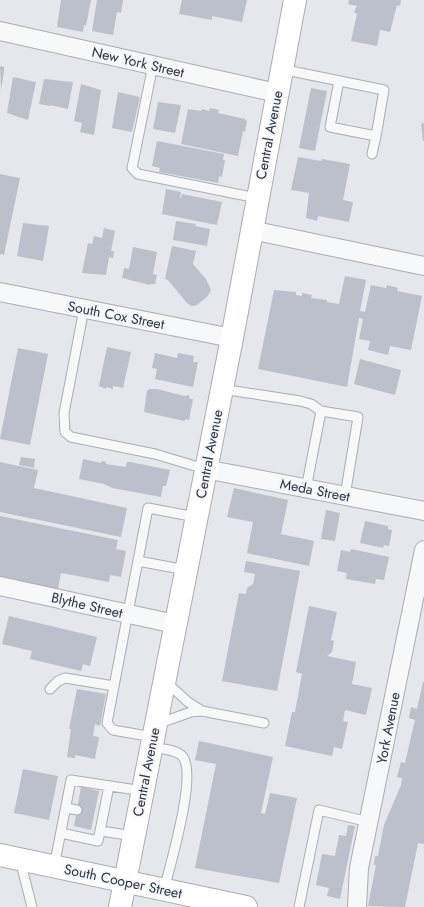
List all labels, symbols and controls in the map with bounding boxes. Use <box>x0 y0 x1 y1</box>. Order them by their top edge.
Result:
street label: New York Street <box>90 42 187 82</box>
street label: Central Avenue <box>251 89 287 181</box>
street label: South Cox Street <box>66 296 167 334</box>
street label: Central Avenue <box>191 408 227 500</box>
street label: Meda Street <box>278 473 352 507</box>
street label: Blythe Street <box>49 587 125 623</box>
street label: York Avenue <box>371 690 405 766</box>
street label: Central Avenue <box>128 726 164 818</box>
street label: South Cooper Street <box>62 859 184 903</box>

